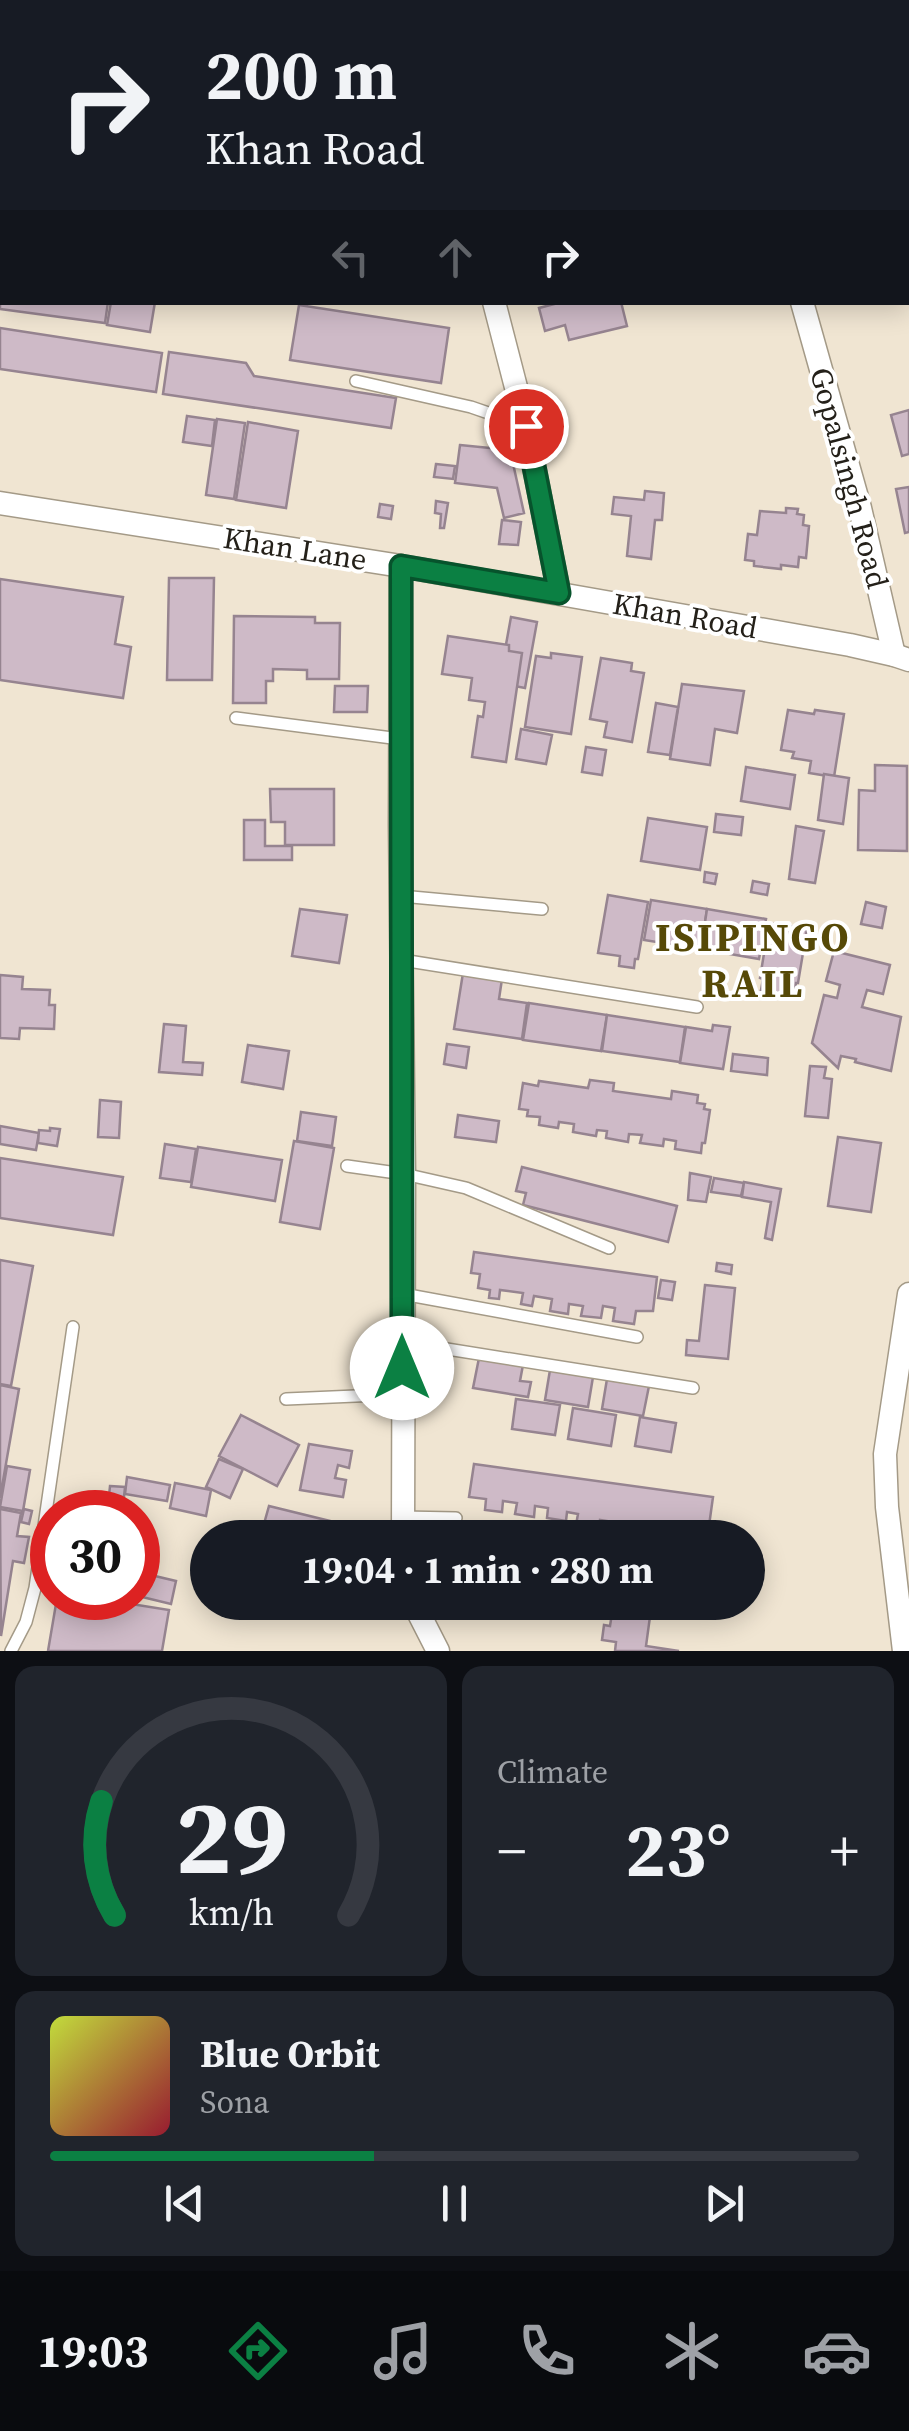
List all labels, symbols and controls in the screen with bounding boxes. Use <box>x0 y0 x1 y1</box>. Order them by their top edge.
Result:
text: 200 m <box>205 26 397 122</box>
icon: right <box>40 40 170 170</box>
text: Khan Road <box>205 117 424 179</box>
icon: left <box>323 230 378 285</box>
icon: ahead <box>428 230 483 285</box>
icon: right <box>533 230 588 285</box>
street label: Gopalsingh Road <box>800 363 899 593</box>
pin <box>484 384 569 469</box>
icon: arrive <box>499 399 554 454</box>
street label: Khan Lane <box>220 517 370 580</box>
street label: Khan Road <box>609 583 761 648</box>
district label: ISIPINGO RAIL <box>655 910 851 1010</box>
position arrow <box>350 1316 454 1420</box>
speed limit sign: 30 <box>30 1490 160 1620</box>
text: 19:04 · 1 min · 280 m <box>301 1544 654 1596</box>
text: Climate <box>497 1750 608 1794</box>
text: 29 <box>175 1765 287 1908</box>
text: 23° <box>625 1798 731 1901</box>
text: − <box>497 1813 526 1888</box>
text: + <box>830 1813 859 1888</box>
text: km/h <box>188 1888 274 1937</box>
text: Blue Orbit <box>200 2028 380 2080</box>
text: Sona <box>200 2080 270 2124</box>
icon: previous <box>157 2176 212 2231</box>
icon: pause <box>427 2176 482 2231</box>
icon: next <box>697 2176 752 2231</box>
icon: directions <box>223 2316 293 2386</box>
icon: music <box>368 2316 438 2386</box>
icon: phone <box>512 2316 582 2386</box>
icon: climate <box>657 2316 727 2386</box>
icon: car <box>802 2316 872 2386</box>
text: 19:03 <box>37 2320 148 2382</box>

